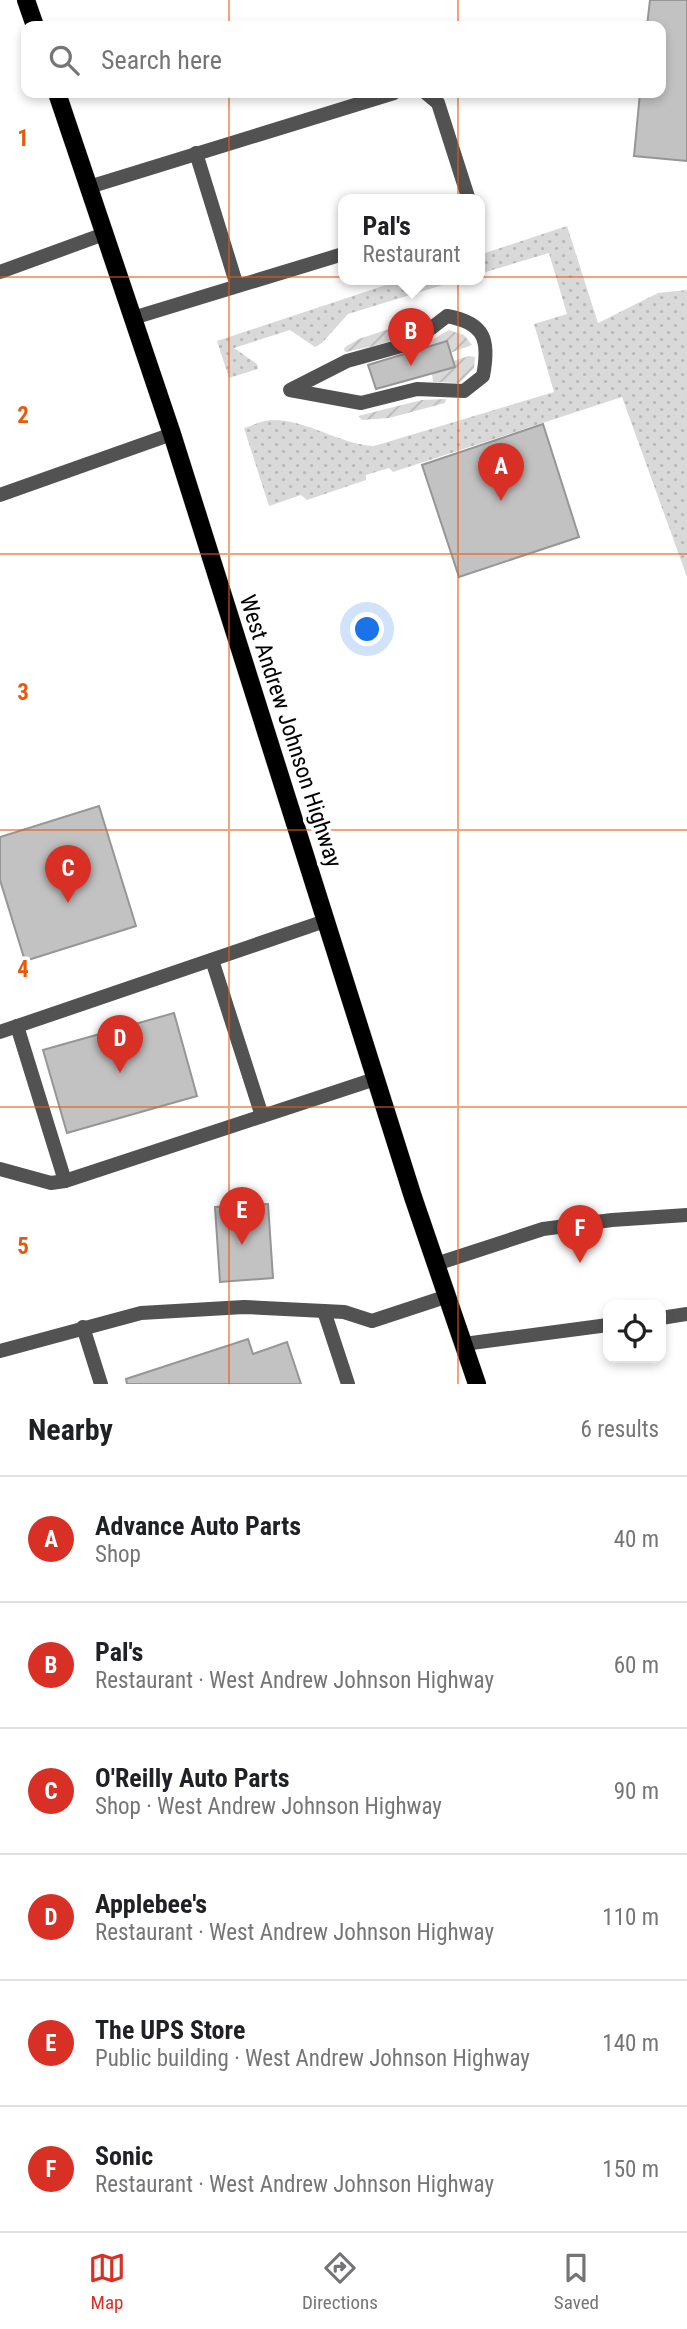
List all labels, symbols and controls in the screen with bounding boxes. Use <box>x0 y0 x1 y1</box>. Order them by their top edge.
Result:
search box <box>21 21 666 98</box>
icon: search <box>45 41 83 79</box>
text: Search here <box>101 45 222 75</box>
text: 1 <box>17 125 29 152</box>
popup <box>338 194 485 285</box>
text: Pal's <box>363 211 411 241</box>
text: Restaurant <box>363 241 460 268</box>
pin: B <box>388 308 434 366</box>
text: 2 <box>17 402 29 429</box>
pin: A <box>478 443 524 501</box>
street label: West Andrew Johnson Highway <box>234 592 348 871</box>
your location <box>350 612 384 646</box>
text: 3 <box>17 679 29 706</box>
pin: C <box>45 845 91 903</box>
text: 4 <box>17 956 29 983</box>
pin: D <box>97 1015 143 1073</box>
pin: E <box>219 1187 265 1245</box>
pin: F <box>557 1205 603 1263</box>
text: 5 <box>17 1233 29 1260</box>
map controls <box>603 1300 666 1363</box>
button: locate <box>603 1300 666 1363</box>
text: Nearby <box>28 1412 113 1447</box>
text: 6 results <box>581 1416 659 1443</box>
text: Advance Auto Parts <box>95 1511 301 1541</box>
text: A <box>44 1526 58 1553</box>
text: 40 m <box>614 1526 659 1553</box>
text: Shop <box>95 1541 141 1568</box>
text: Pal's <box>95 1637 143 1667</box>
text: B <box>45 1652 57 1679</box>
text: 60 m <box>614 1652 659 1679</box>
text: Restaurant · West Andrew Johnson Highway <box>95 1667 494 1694</box>
text: O'Reilly Auto Parts <box>95 1763 290 1793</box>
text: C <box>44 1778 58 1805</box>
text: 90 m <box>614 1778 659 1805</box>
text: Shop · West Andrew Johnson Highway <box>95 1793 442 1820</box>
text: Applebee's <box>95 1889 207 1919</box>
text: D <box>45 1904 58 1931</box>
text: 110 m <box>602 1904 659 1931</box>
text: Restaurant · West Andrew Johnson Highway <box>95 1919 494 1946</box>
text: The UPS Store <box>95 2015 245 2045</box>
text: E <box>45 2030 57 2057</box>
text: 140 m <box>602 2030 659 2057</box>
text: Public building · West Andrew Johnson Highway <box>95 2045 530 2072</box>
text: Sonic <box>95 2141 153 2171</box>
text: F <box>46 2156 56 2183</box>
text: 150 m <box>602 2156 659 2183</box>
text: Restaurant · West Andrew Johnson Highway <box>95 2171 494 2198</box>
tab: Map <box>88 2249 126 2314</box>
tab: Directions <box>302 2249 378 2314</box>
tab: Saved <box>554 2249 599 2314</box>

